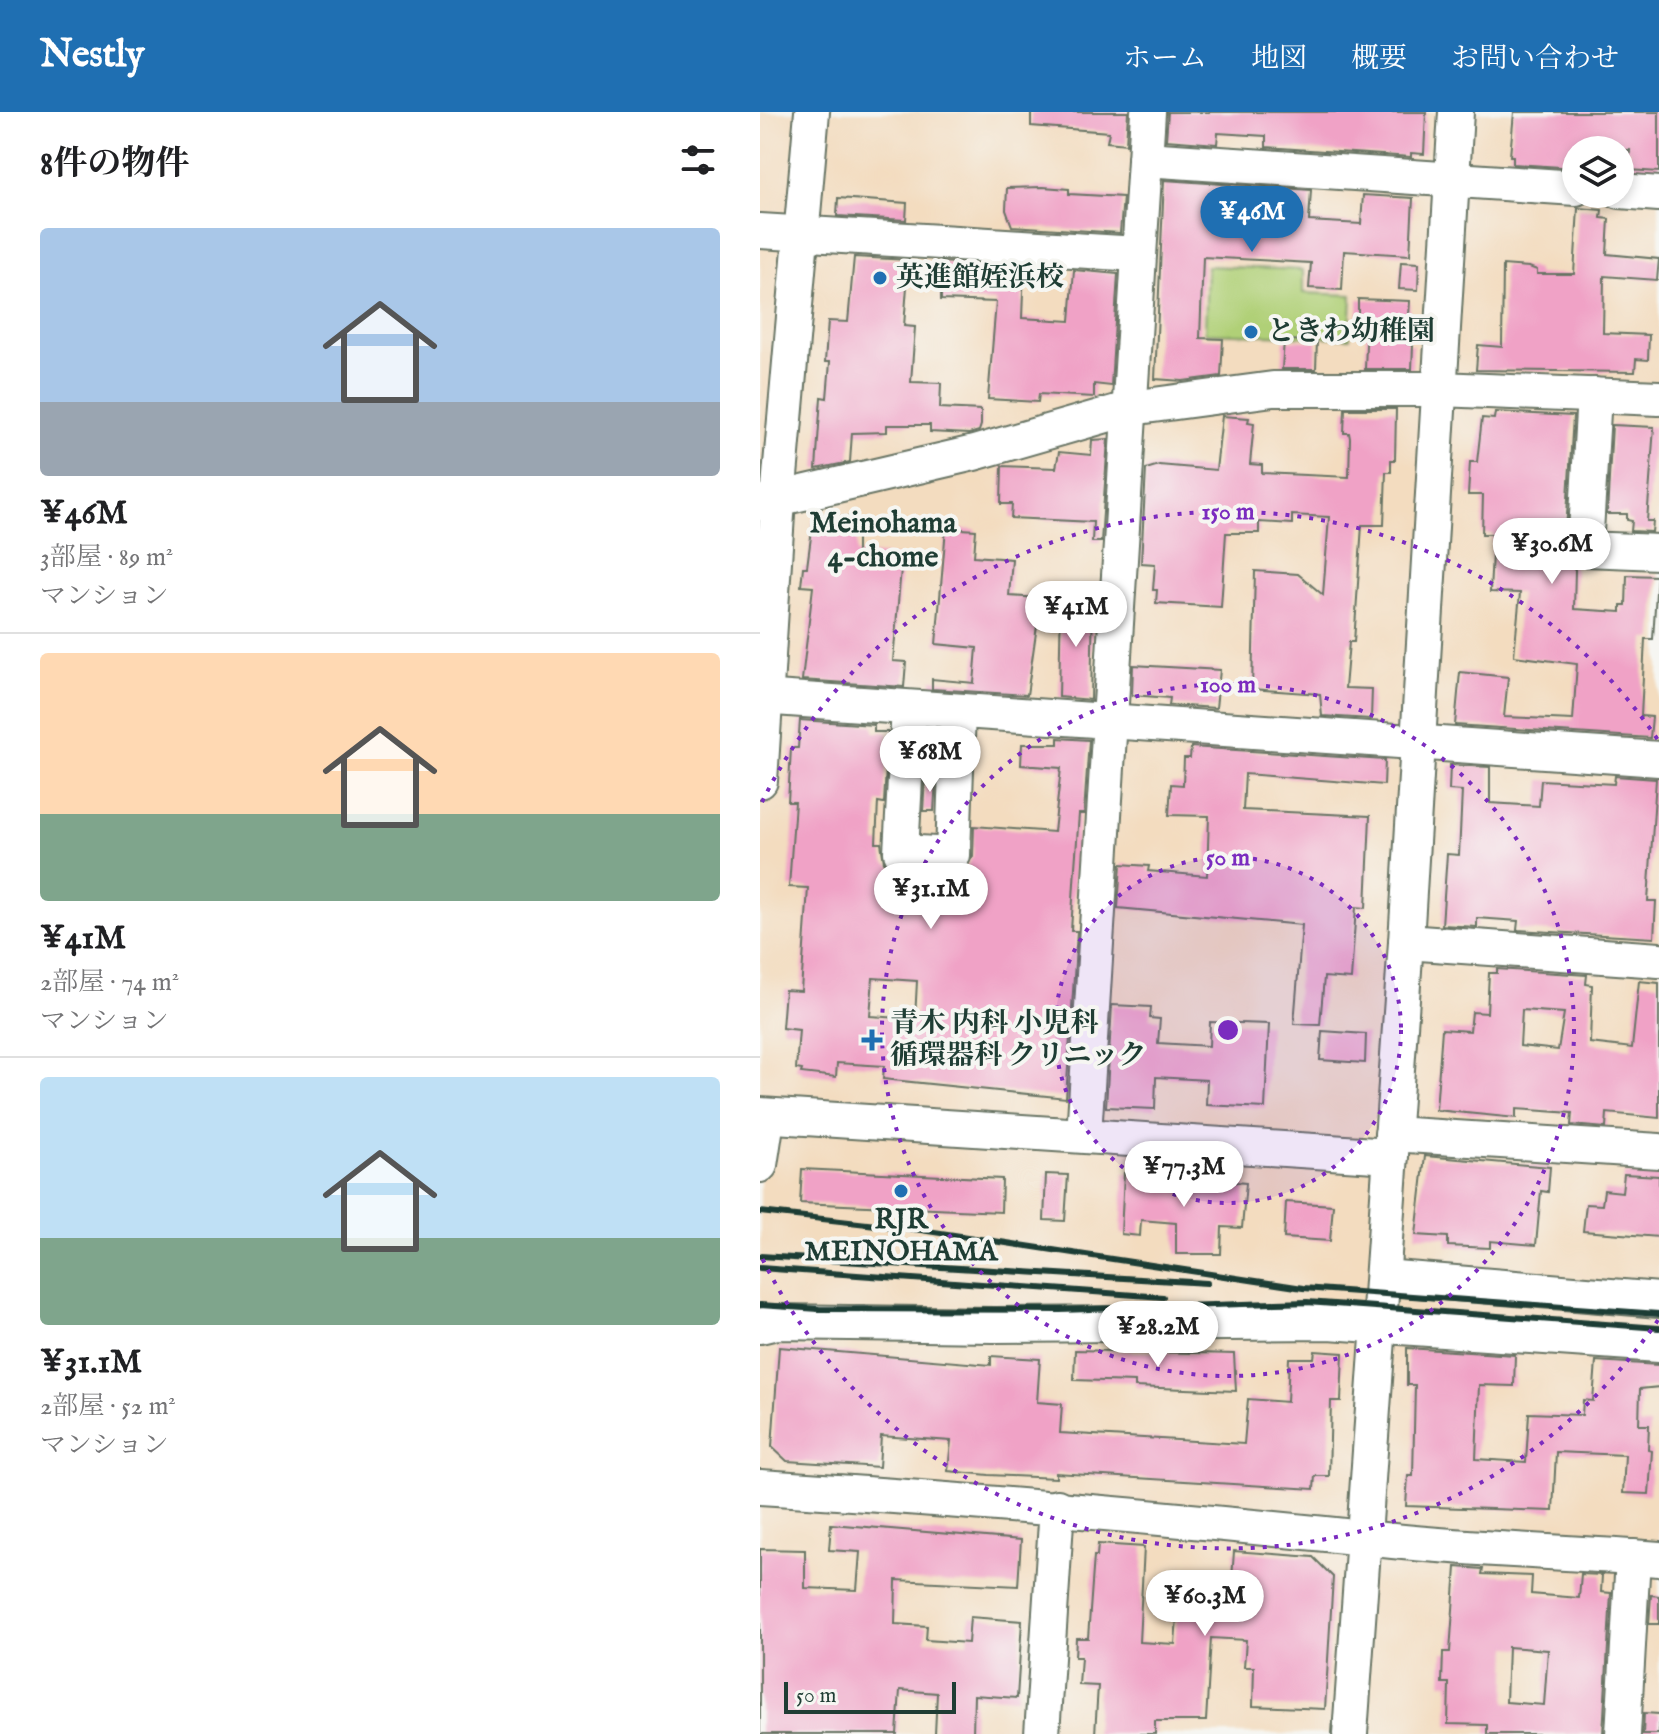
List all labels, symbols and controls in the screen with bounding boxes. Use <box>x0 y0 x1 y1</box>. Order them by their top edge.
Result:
text: Nestly <box>40 32 144 80</box>
text: ホーム <box>1123 42 1207 77</box>
text: 地図 <box>1251 42 1307 77</box>
text: 概要 <box>1351 42 1407 77</box>
text: お問い合わせ <box>1451 42 1619 77</box>
map controls <box>1562 136 1634 208</box>
button: layers <box>1562 136 1634 208</box>
icon: filters <box>676 138 720 182</box>
text: 8件の物件 <box>40 143 189 186</box>
pin: ¥46M <box>1205 186 1299 254</box>
text: ¥46M <box>1218 195 1286 228</box>
place label: 英進館姪浜校 <box>896 261 1064 296</box>
marker: 英進館姪浜校 <box>871 269 889 287</box>
icon: home <box>308 280 452 424</box>
place label: ときわ幼稚園 <box>1267 315 1435 350</box>
marker: ときわ幼稚園 <box>1242 323 1260 341</box>
text: ¥46M <box>40 492 128 535</box>
text: 150 m <box>1201 497 1255 528</box>
district label: Meinohama 4-chome <box>810 505 957 577</box>
pin: ¥30.6M <box>1487 518 1617 586</box>
text: ¥30.6M <box>1511 527 1593 560</box>
text: 3部屋 · 89 m² <box>40 541 173 574</box>
text: マンション <box>40 580 169 613</box>
pin: ¥41M <box>1029 581 1123 649</box>
text: ¥41M <box>1043 590 1109 623</box>
text: 100 m <box>1200 670 1257 701</box>
icon: home <box>308 705 452 849</box>
pin: ¥68M <box>883 726 977 794</box>
text: ¥68M <box>898 735 962 768</box>
text: 50 m <box>1206 843 1251 874</box>
pin: ¥31.1M <box>866 863 996 931</box>
text: ¥31.1M <box>892 872 970 905</box>
text: ¥41M <box>40 917 126 960</box>
text: 2部屋 · 74 m² <box>40 966 179 999</box>
text: マンション <box>40 1005 169 1038</box>
place label: 青木 内科 小児科 循環器科 クリニック <box>890 1007 1146 1074</box>
centre of rings <box>1214 1016 1242 1044</box>
marker: 青木 内科 小児科 循環器科 クリニック <box>861 1029 883 1051</box>
icon: home <box>308 1129 452 1273</box>
pin: ¥77.3M <box>1119 1141 1249 1209</box>
text: ¥77.3M <box>1142 1150 1226 1183</box>
marker: RJR MEINOHAMA <box>892 1182 910 1200</box>
place label: RJR MEINOHAMA <box>805 1203 998 1270</box>
pin: ¥28.2M <box>1093 1301 1223 1369</box>
text: ¥28.2M <box>1116 1310 1200 1343</box>
text: ¥31.1M <box>40 1341 142 1384</box>
text: 2部屋 · 52 m² <box>40 1390 176 1423</box>
text: マンション <box>40 1429 169 1462</box>
pin: ¥60.3M <box>1140 1570 1270 1638</box>
text: ¥60.3M <box>1164 1579 1246 1612</box>
scale bar <box>784 1678 956 1714</box>
text: 50 m <box>796 1682 837 1710</box>

